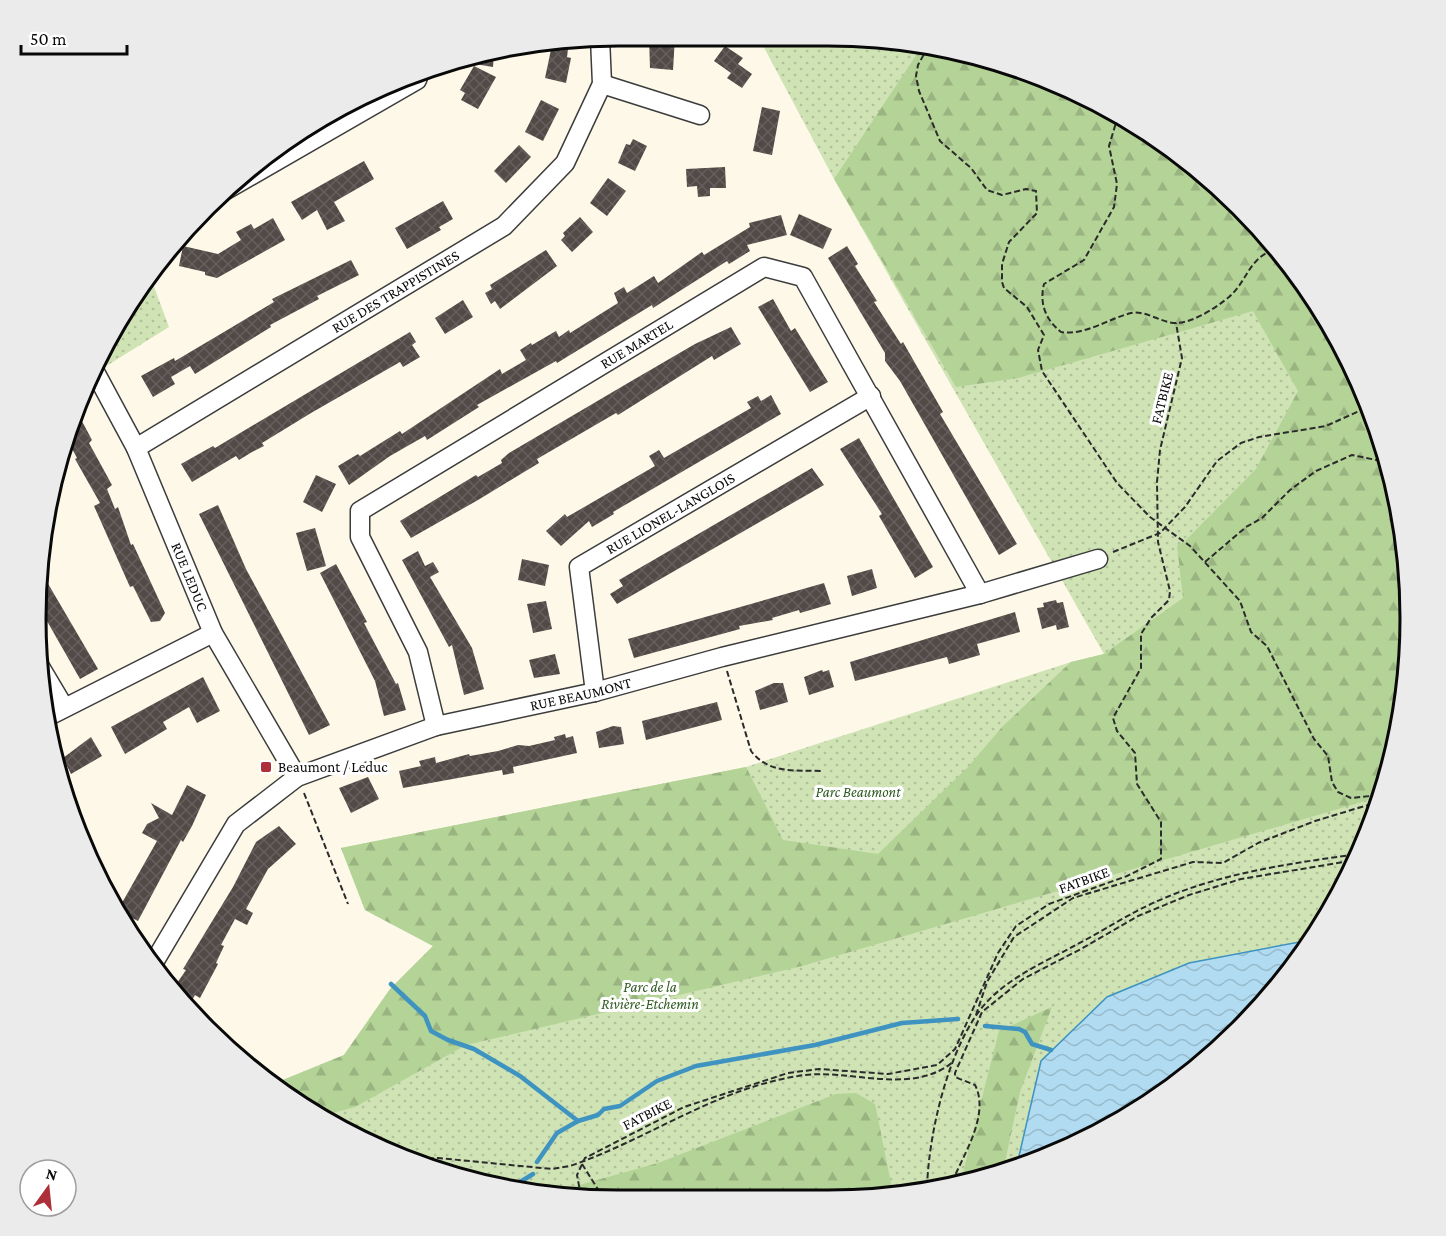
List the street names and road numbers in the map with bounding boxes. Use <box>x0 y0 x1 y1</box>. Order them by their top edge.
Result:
street label: RUE DES TRAPPISTINES <box>329 247 462 336</box>
street label: RUE MARTEL <box>597 316 676 372</box>
street label: FATBIKE <box>1148 370 1176 426</box>
street label: RUE LIONEL-LANGLOIS <box>603 470 738 557</box>
street label: RUE LEDUC <box>168 540 211 614</box>
street label: RUE BEAUMONT <box>528 674 633 714</box>
street label: FATBIKE <box>1056 863 1112 897</box>
street label: FATBIKE <box>620 1095 674 1133</box>

